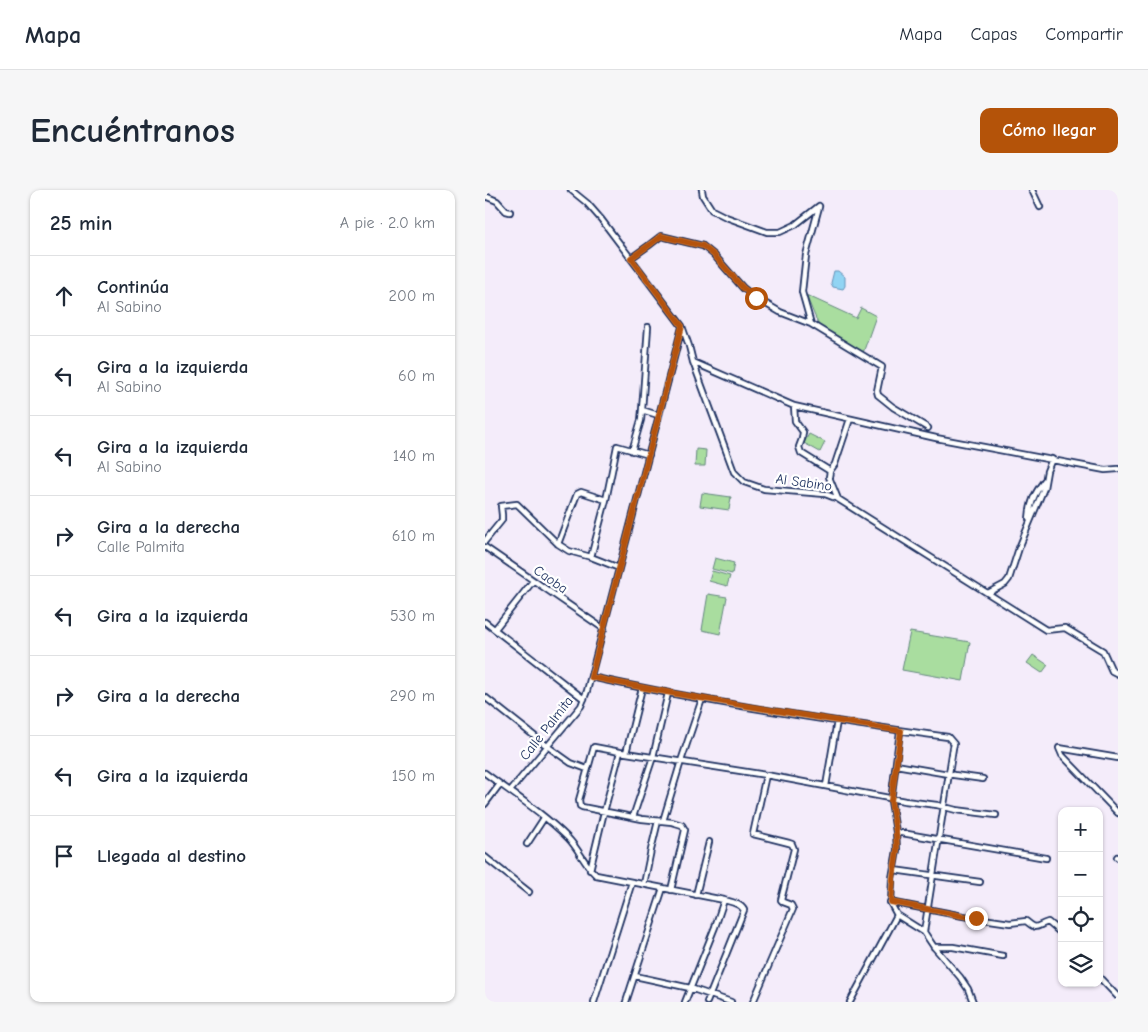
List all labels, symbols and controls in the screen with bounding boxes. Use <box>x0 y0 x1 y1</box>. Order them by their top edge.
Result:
text: Mapa <box>25 21 81 49</box>
text: Mapa <box>899 24 942 45</box>
text: Capas <box>970 24 1017 45</box>
text: Compartir <box>1045 24 1123 45</box>
button: Cómo llegar <box>980 108 1118 153</box>
text: Encuéntranos <box>30 110 235 151</box>
text: 25 min <box>50 211 112 235</box>
text: A pie · 2.0 km <box>340 214 435 232</box>
text: Continúa <box>97 276 169 298</box>
icon: ahead <box>50 282 78 310</box>
text: 200 m <box>389 287 435 305</box>
route start <box>745 287 768 310</box>
text: Al Sabino <box>97 298 162 316</box>
text: Gira a la izquierda <box>97 356 248 378</box>
icon: left <box>50 362 78 390</box>
text: 60 m <box>398 367 435 385</box>
text: Al Sabino <box>97 378 162 396</box>
text: Gira a la izquierda <box>97 436 248 458</box>
icon: left <box>50 442 78 470</box>
text: 140 m <box>393 447 435 465</box>
text: Al Sabino <box>97 458 162 476</box>
street label: Al Sabino <box>775 470 833 495</box>
text: Gira a la derecha <box>97 516 240 538</box>
icon: right <box>50 522 78 550</box>
text: 610 m <box>392 527 435 545</box>
text: Calle Palmita <box>97 538 185 556</box>
street label: Caoba <box>530 562 571 597</box>
icon: left <box>50 602 78 630</box>
text: Gira a la izquierda <box>97 605 248 627</box>
text: 530 m <box>390 607 435 625</box>
icon: right <box>50 682 78 710</box>
text: Gira a la derecha <box>97 685 240 707</box>
text: 290 m <box>390 687 435 705</box>
street label: Calle Palmita <box>516 693 577 764</box>
icon: left <box>50 762 78 790</box>
text: Gira a la izquierda <box>97 765 248 787</box>
text: 150 m <box>392 767 435 785</box>
map controls <box>1058 807 1103 987</box>
button: + <box>1058 807 1103 852</box>
icon: arrive <box>50 842 78 870</box>
text: Llegada al destino <box>97 845 246 867</box>
button: − <box>1058 852 1103 897</box>
button: locate <box>1058 897 1103 942</box>
route end <box>965 907 988 930</box>
button: layers <box>1058 942 1103 987</box>

